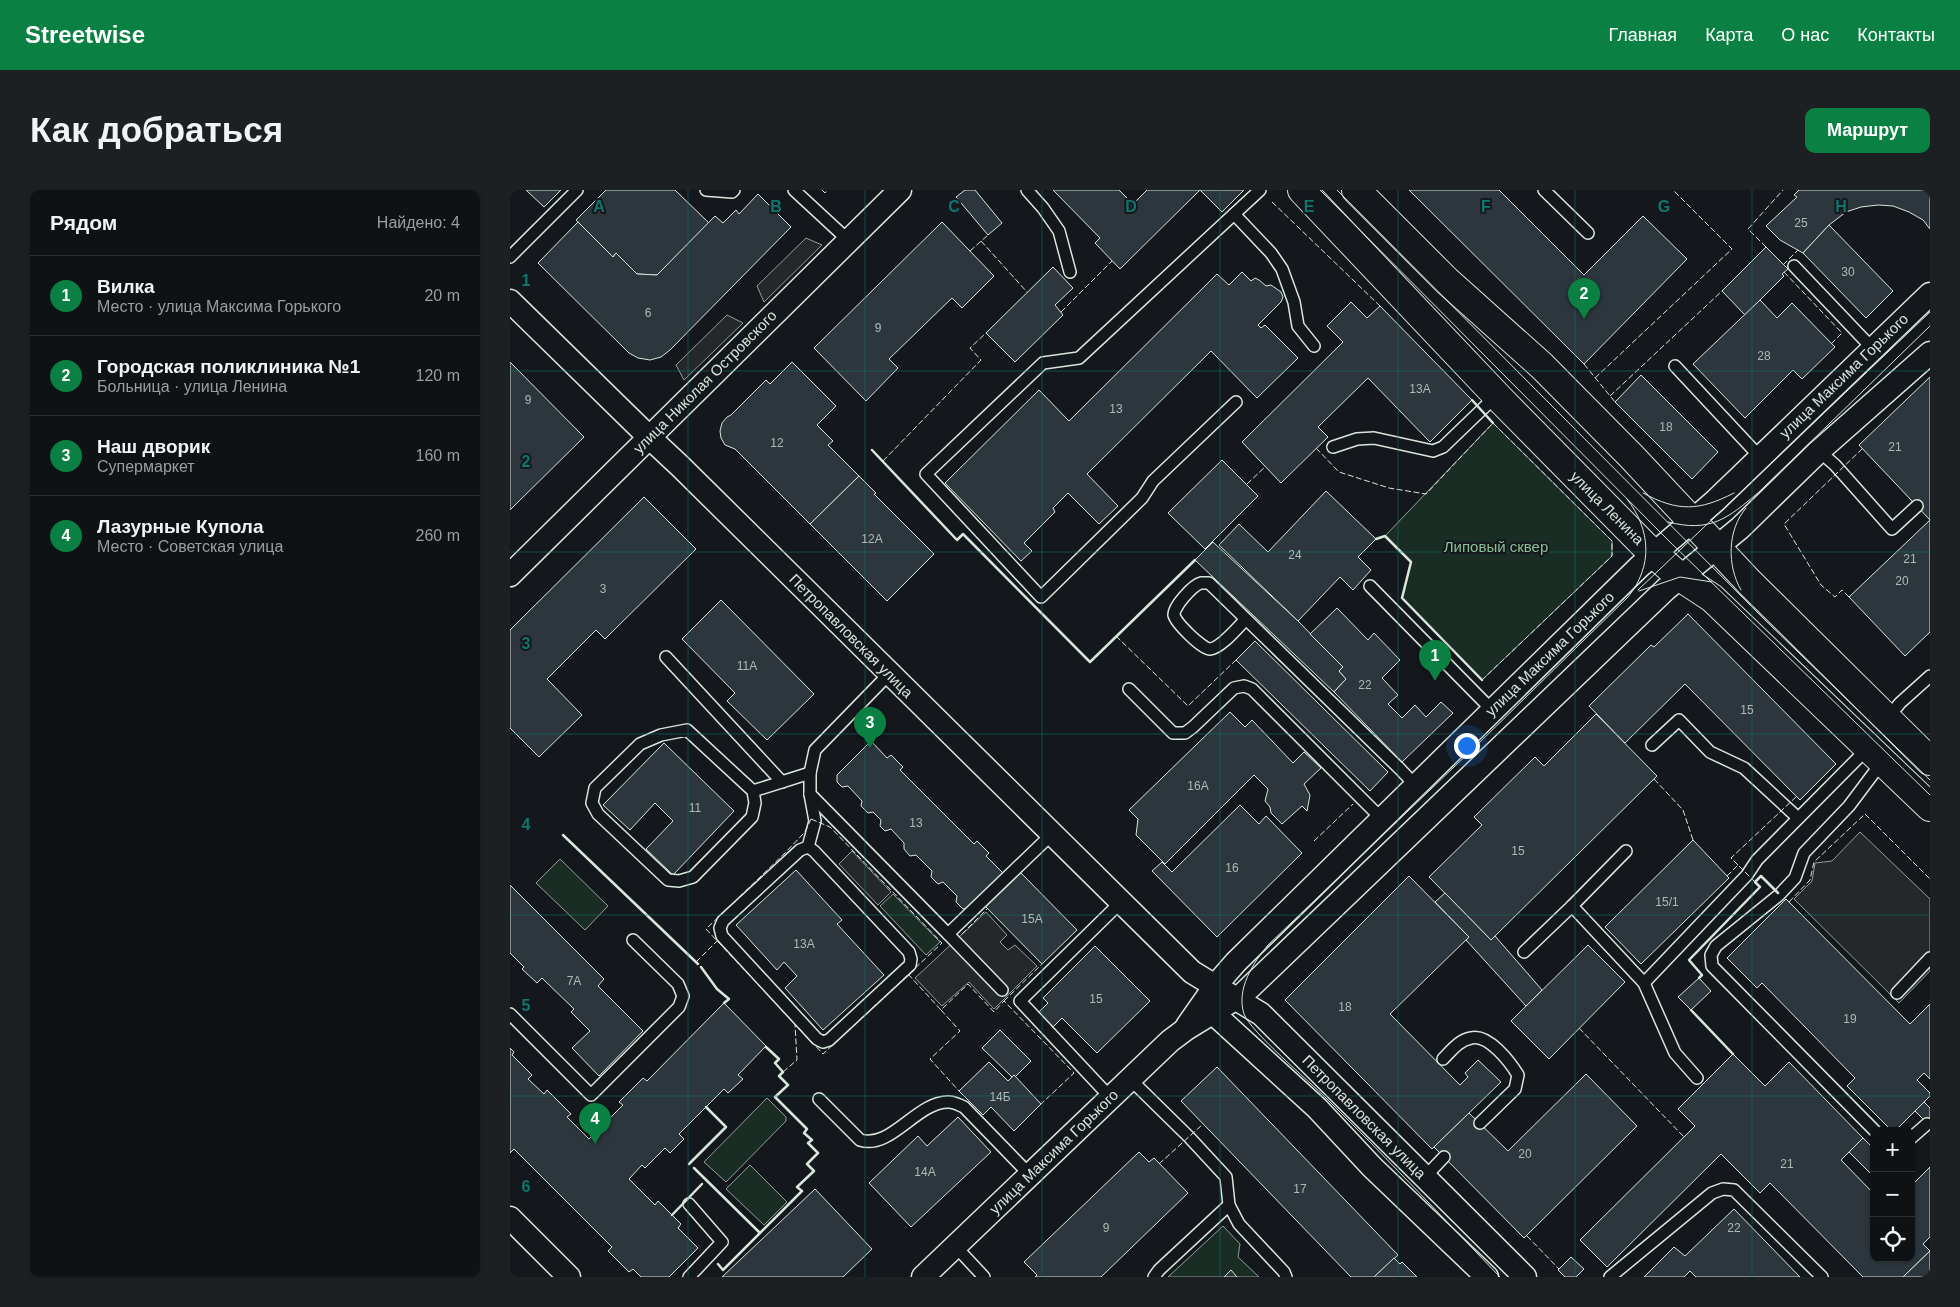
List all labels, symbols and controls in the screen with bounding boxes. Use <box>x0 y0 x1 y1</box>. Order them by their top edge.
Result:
text: Streetwise <box>25 21 145 48</box>
text: Главная <box>1609 25 1677 45</box>
text: Карта <box>1705 25 1753 45</box>
text: О нас <box>1781 25 1829 45</box>
text: Контакты <box>1857 25 1935 45</box>
button: Маршрут <box>1805 108 1930 153</box>
text: Как добраться <box>30 110 283 149</box>
text: A <box>593 198 605 215</box>
text: B <box>770 198 782 215</box>
text: C <box>948 198 960 215</box>
text: D <box>1125 198 1137 215</box>
text: E <box>1304 198 1315 215</box>
text: F <box>1481 198 1491 215</box>
text: G <box>1658 198 1670 215</box>
text: H <box>1835 198 1847 215</box>
text: Рядом <box>50 211 117 234</box>
text: Найдено: 4 <box>377 214 460 231</box>
house number: 25 <box>1794 216 1808 230</box>
house number: 30 <box>1841 265 1855 279</box>
text: 1 <box>522 272 531 289</box>
text: Вилка <box>97 276 155 297</box>
pin: 2 <box>1568 278 1600 319</box>
text: 1 <box>62 287 70 304</box>
text: 20 m <box>424 287 460 304</box>
text: Место · улица Максима Горького <box>97 298 341 315</box>
house number: 6 <box>645 306 652 320</box>
street label: улица Николая Островского <box>630 307 780 457</box>
street label: улица Максима Горького <box>1776 310 1911 442</box>
house number: 9 <box>875 321 882 335</box>
house number: 28 <box>1757 349 1771 363</box>
text: Городская поликлиника №1 <box>97 356 360 377</box>
text: 2 <box>62 367 70 384</box>
text: 120 m <box>416 367 460 384</box>
text: Больница · улица Ленина <box>97 378 287 395</box>
house number: 13А <box>1409 382 1431 396</box>
house number: 9 <box>525 393 532 407</box>
house number: 13 <box>1109 402 1123 416</box>
house number: 18 <box>1659 420 1673 434</box>
text: Наш дворик <box>97 436 210 457</box>
house number: 12 <box>770 436 784 450</box>
house number: 21 <box>1888 440 1902 454</box>
text: 3 <box>62 447 70 464</box>
text: 160 m <box>416 447 460 464</box>
text: 2 <box>522 453 531 470</box>
text: Супермаркет <box>97 458 195 475</box>
street label: улица Ленина <box>1567 467 1648 548</box>
text: Лазурные Купола <box>97 516 263 537</box>
text: 4 <box>62 527 70 544</box>
text: 260 m <box>416 527 460 544</box>
house number: 12А <box>861 532 883 546</box>
text: Место · Советская улица <box>97 538 283 555</box>
park label: Липовый сквер <box>1444 538 1548 555</box>
house number: 24 <box>1288 548 1302 562</box>
house number: 21 <box>1903 552 1917 566</box>
street label: Петропавловская улица <box>786 570 917 701</box>
house number: 20 <box>1895 574 1909 588</box>
house number: 3 <box>600 582 607 596</box>
street label: улица Максима Горького <box>1482 588 1617 720</box>
text: 3 <box>522 635 531 652</box>
pin: 1 <box>1419 640 1451 681</box>
house number: 11А <box>737 659 757 673</box>
house number: 22 <box>1358 678 1372 692</box>
house number: 15 <box>1740 703 1754 717</box>
pin: 3 <box>854 707 886 748</box>
your location <box>1454 733 1480 759</box>
house number: 16А <box>1187 779 1209 793</box>
house number: 11 <box>689 801 702 815</box>
text: 4 <box>522 816 531 833</box>
house number: 13 <box>909 816 923 830</box>
house number: 15 <box>1511 844 1525 858</box>
house number: 16 <box>1225 861 1239 875</box>
house number: 15/1 <box>1655 895 1679 909</box>
house number: 15А <box>1021 912 1043 926</box>
house number: 13А <box>793 937 815 951</box>
house number: 7А <box>567 974 581 988</box>
house number: 15 <box>1089 992 1103 1006</box>
text: 5 <box>522 997 531 1014</box>
house number: 18 <box>1338 1000 1352 1014</box>
house number: 19 <box>1843 1012 1857 1026</box>
street label: Петропавловская улица <box>1299 1051 1430 1182</box>
street label: улица Максима Горького <box>986 1086 1121 1218</box>
house number: 14Б <box>989 1090 1011 1104</box>
pin: 4 <box>579 1103 611 1144</box>
map controls <box>1870 1127 1915 1262</box>
button: + <box>1870 1127 1915 1172</box>
house number: 20 <box>1518 1147 1532 1161</box>
house number: 21 <box>1780 1157 1794 1171</box>
house number: 14А <box>914 1165 936 1179</box>
button: − <box>1870 1172 1915 1217</box>
text: 6 <box>522 1178 531 1195</box>
house number: 17 <box>1293 1182 1307 1196</box>
button: locate <box>1870 1217 1915 1262</box>
house number: 9 <box>1103 1221 1110 1235</box>
house number: 22 <box>1727 1221 1741 1235</box>

